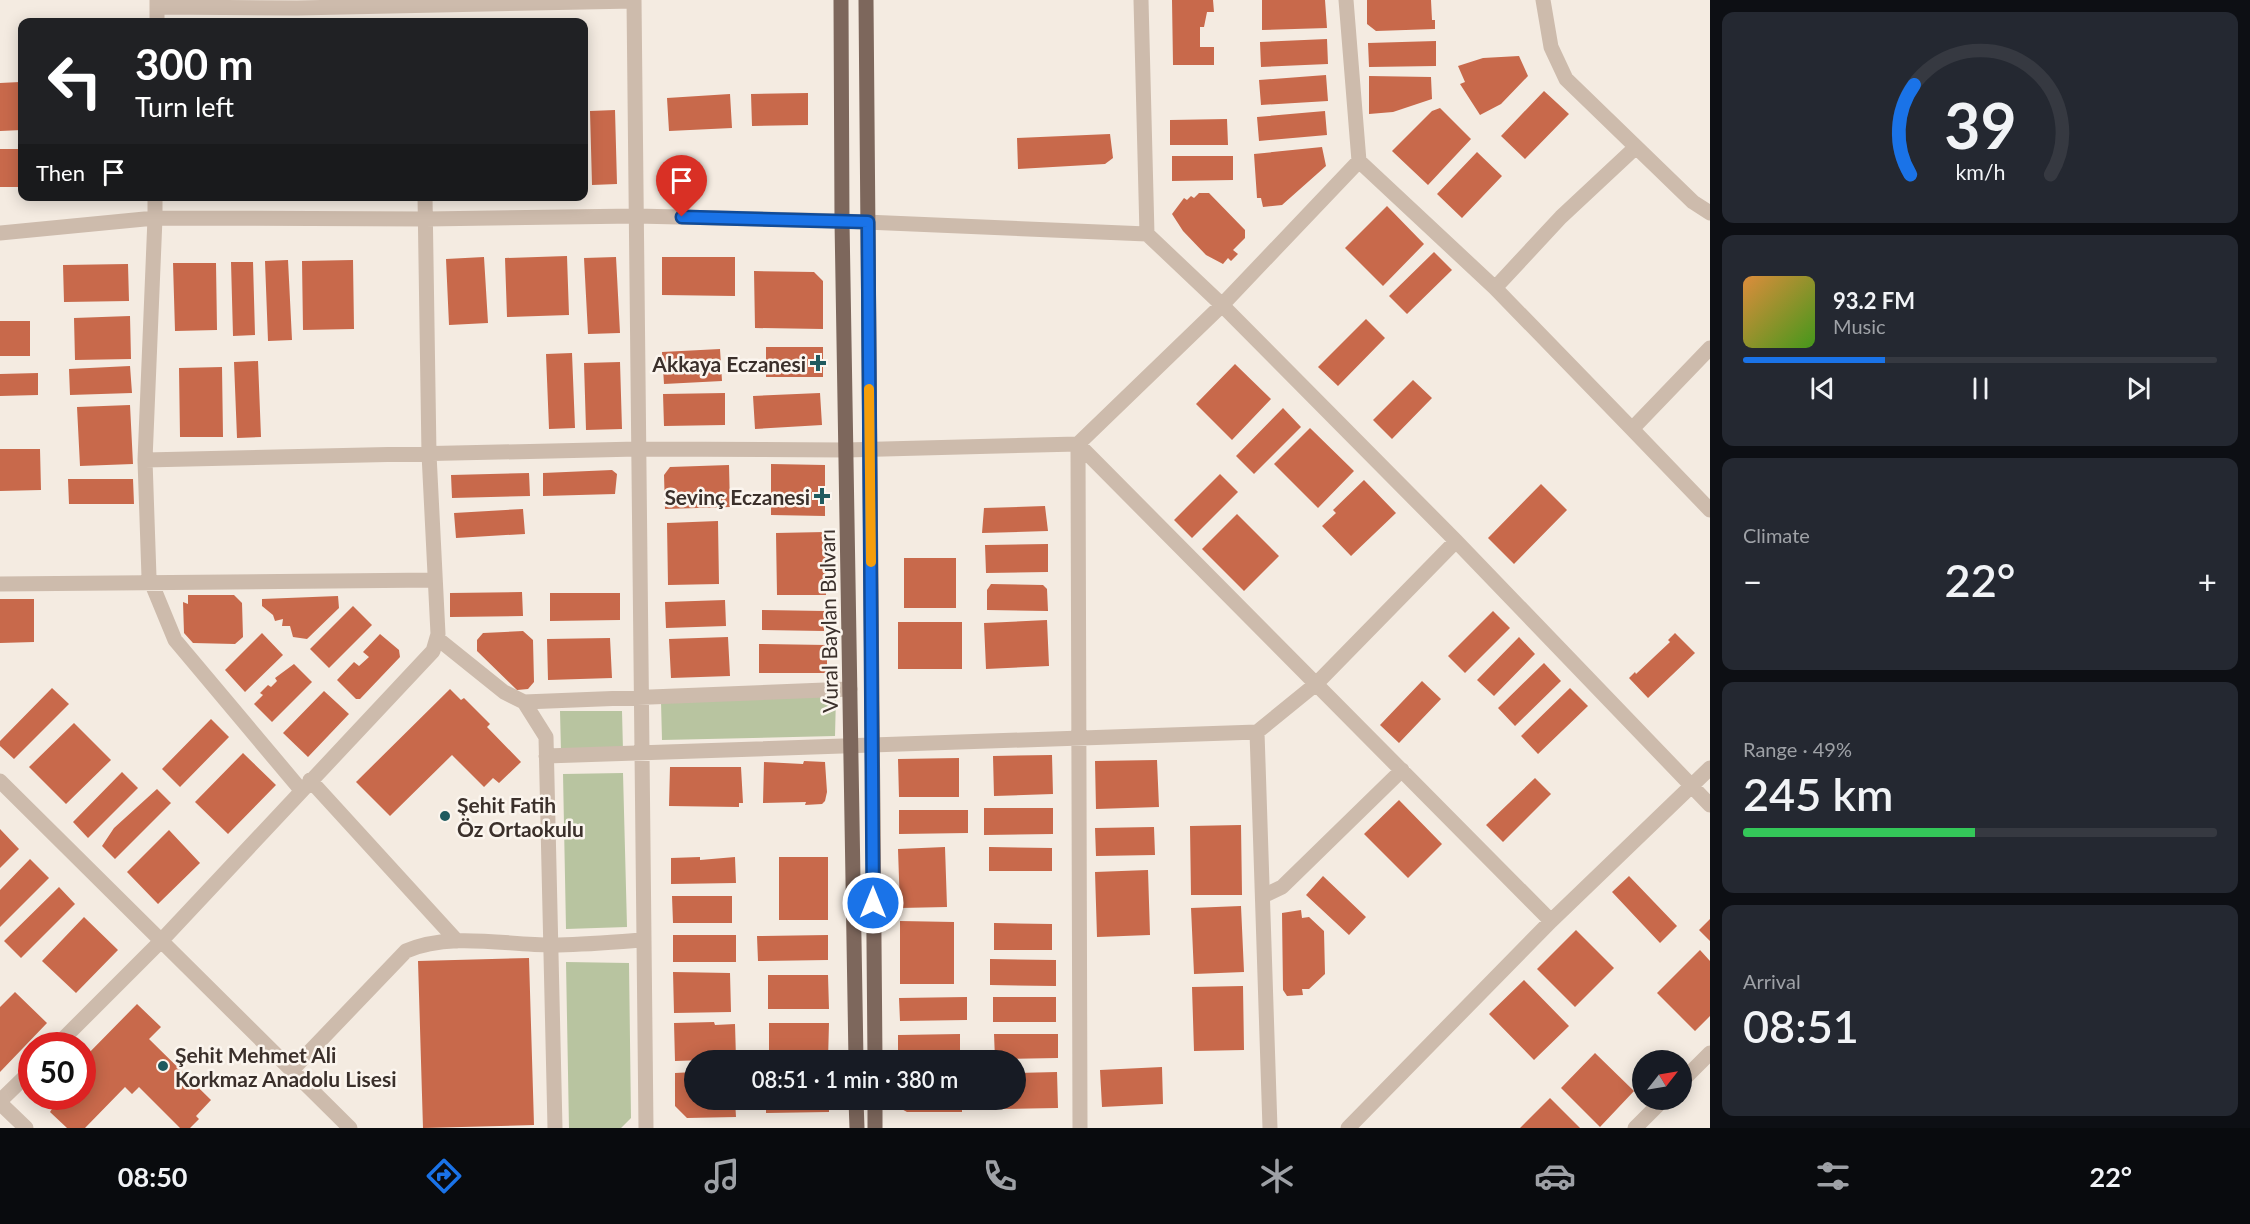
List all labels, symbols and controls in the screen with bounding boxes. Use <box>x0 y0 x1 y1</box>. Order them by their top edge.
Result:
text: 300 m <box>135 39 253 89</box>
icon: left <box>36 42 114 120</box>
text: 39 <box>1944 87 2016 162</box>
text: Turn left <box>135 90 234 123</box>
pin <box>656 155 707 217</box>
icon: arrive <box>97 156 130 189</box>
text: Then <box>36 159 85 186</box>
text: km/h <box>1955 159 2005 185</box>
icon: arrive <box>665 164 698 197</box>
text: 93.2 FM <box>1833 287 1915 314</box>
text: Music <box>1833 314 1886 338</box>
place label: Akkaya Eczanesi <box>651 351 806 376</box>
marker: Akkaya Eczanesi <box>811 356 825 370</box>
icon: previous <box>1806 372 1839 405</box>
icon: pause <box>1964 372 1997 405</box>
icon: next <box>2122 372 2155 405</box>
place label: Sevinç Eczanesi <box>664 484 810 509</box>
marker: Sevinç Eczanesi <box>815 489 829 503</box>
text: Climate <box>1743 523 1810 547</box>
street label: Vural Baylan Bulvarı <box>814 529 842 713</box>
text: 22° <box>1945 553 2015 607</box>
text: − <box>1743 561 1762 601</box>
text: + <box>2198 561 2217 601</box>
text: Range · 49% <box>1743 737 1852 761</box>
text: 245 km <box>1743 767 1893 821</box>
place label: Şehit Fatih Öz Ortaokulu <box>457 792 584 841</box>
marker: Şehit Fatih Öz Ortaokulu <box>438 809 452 823</box>
position arrow <box>841 871 905 935</box>
text: Arrival <box>1743 969 1801 993</box>
text: 08:51 <box>1743 999 1859 1053</box>
speed limit sign: 50 <box>18 1032 96 1110</box>
place label: Şehit Mehmet Ali Korkmaz Anadolu Lisesi <box>175 1042 397 1091</box>
north arrow <box>1632 1050 1692 1110</box>
map controls <box>1632 1050 1692 1110</box>
marker: Şehit Mehmet Ali Korkmaz Anadolu Lisesi <box>156 1059 170 1073</box>
text: 08:51 · 1 min · 380 m <box>752 1066 958 1093</box>
icon: directions <box>423 1155 465 1197</box>
icon: music <box>701 1155 743 1197</box>
icon: phone <box>979 1155 1021 1197</box>
icon: climate <box>1256 1155 1298 1197</box>
icon: car <box>1534 1155 1576 1197</box>
icon: filters <box>1812 1155 1854 1197</box>
text: 08:50 <box>118 1160 187 1193</box>
text: 22° <box>2089 1160 2132 1193</box>

